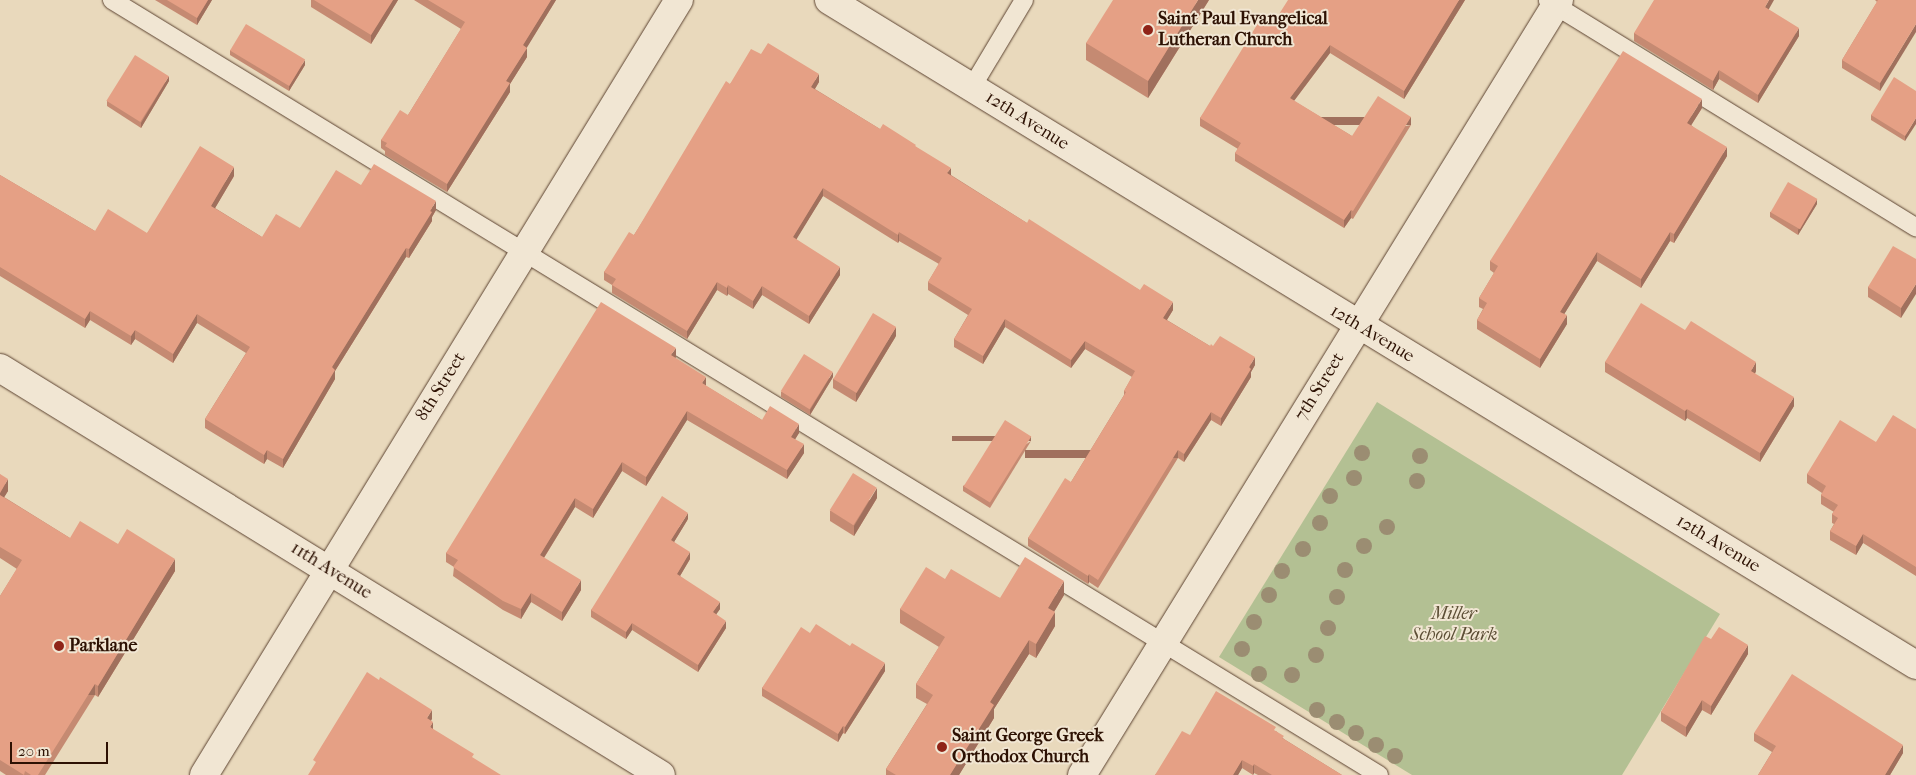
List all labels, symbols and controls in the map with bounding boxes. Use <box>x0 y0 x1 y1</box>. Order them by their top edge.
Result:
place label: Saint Paul Evangelical Lutheran Church <box>1158 9 1328 52</box>
marker: Saint Paul Evangelical Lutheran Church <box>1142 24 1154 36</box>
street label: 12th Avenue <box>981 87 1073 155</box>
street label: 12th Avenue <box>1326 300 1418 368</box>
street label: 8th Street <box>411 349 471 425</box>
street label: 7th Street <box>1291 349 1349 425</box>
street label: 12th Avenue <box>1672 510 1764 578</box>
street label: 11th Avenue <box>287 538 375 604</box>
park label: Miller School Park <box>1411 604 1497 646</box>
place label: Parklane <box>69 635 137 657</box>
marker: Parklane <box>53 640 65 652</box>
place label: Saint George Greek Orthodox Church <box>952 726 1103 769</box>
scale bar <box>12 732 110 764</box>
marker: Saint George Greek Orthodox Church <box>936 741 948 753</box>
text: 20 m <box>18 742 50 760</box>

